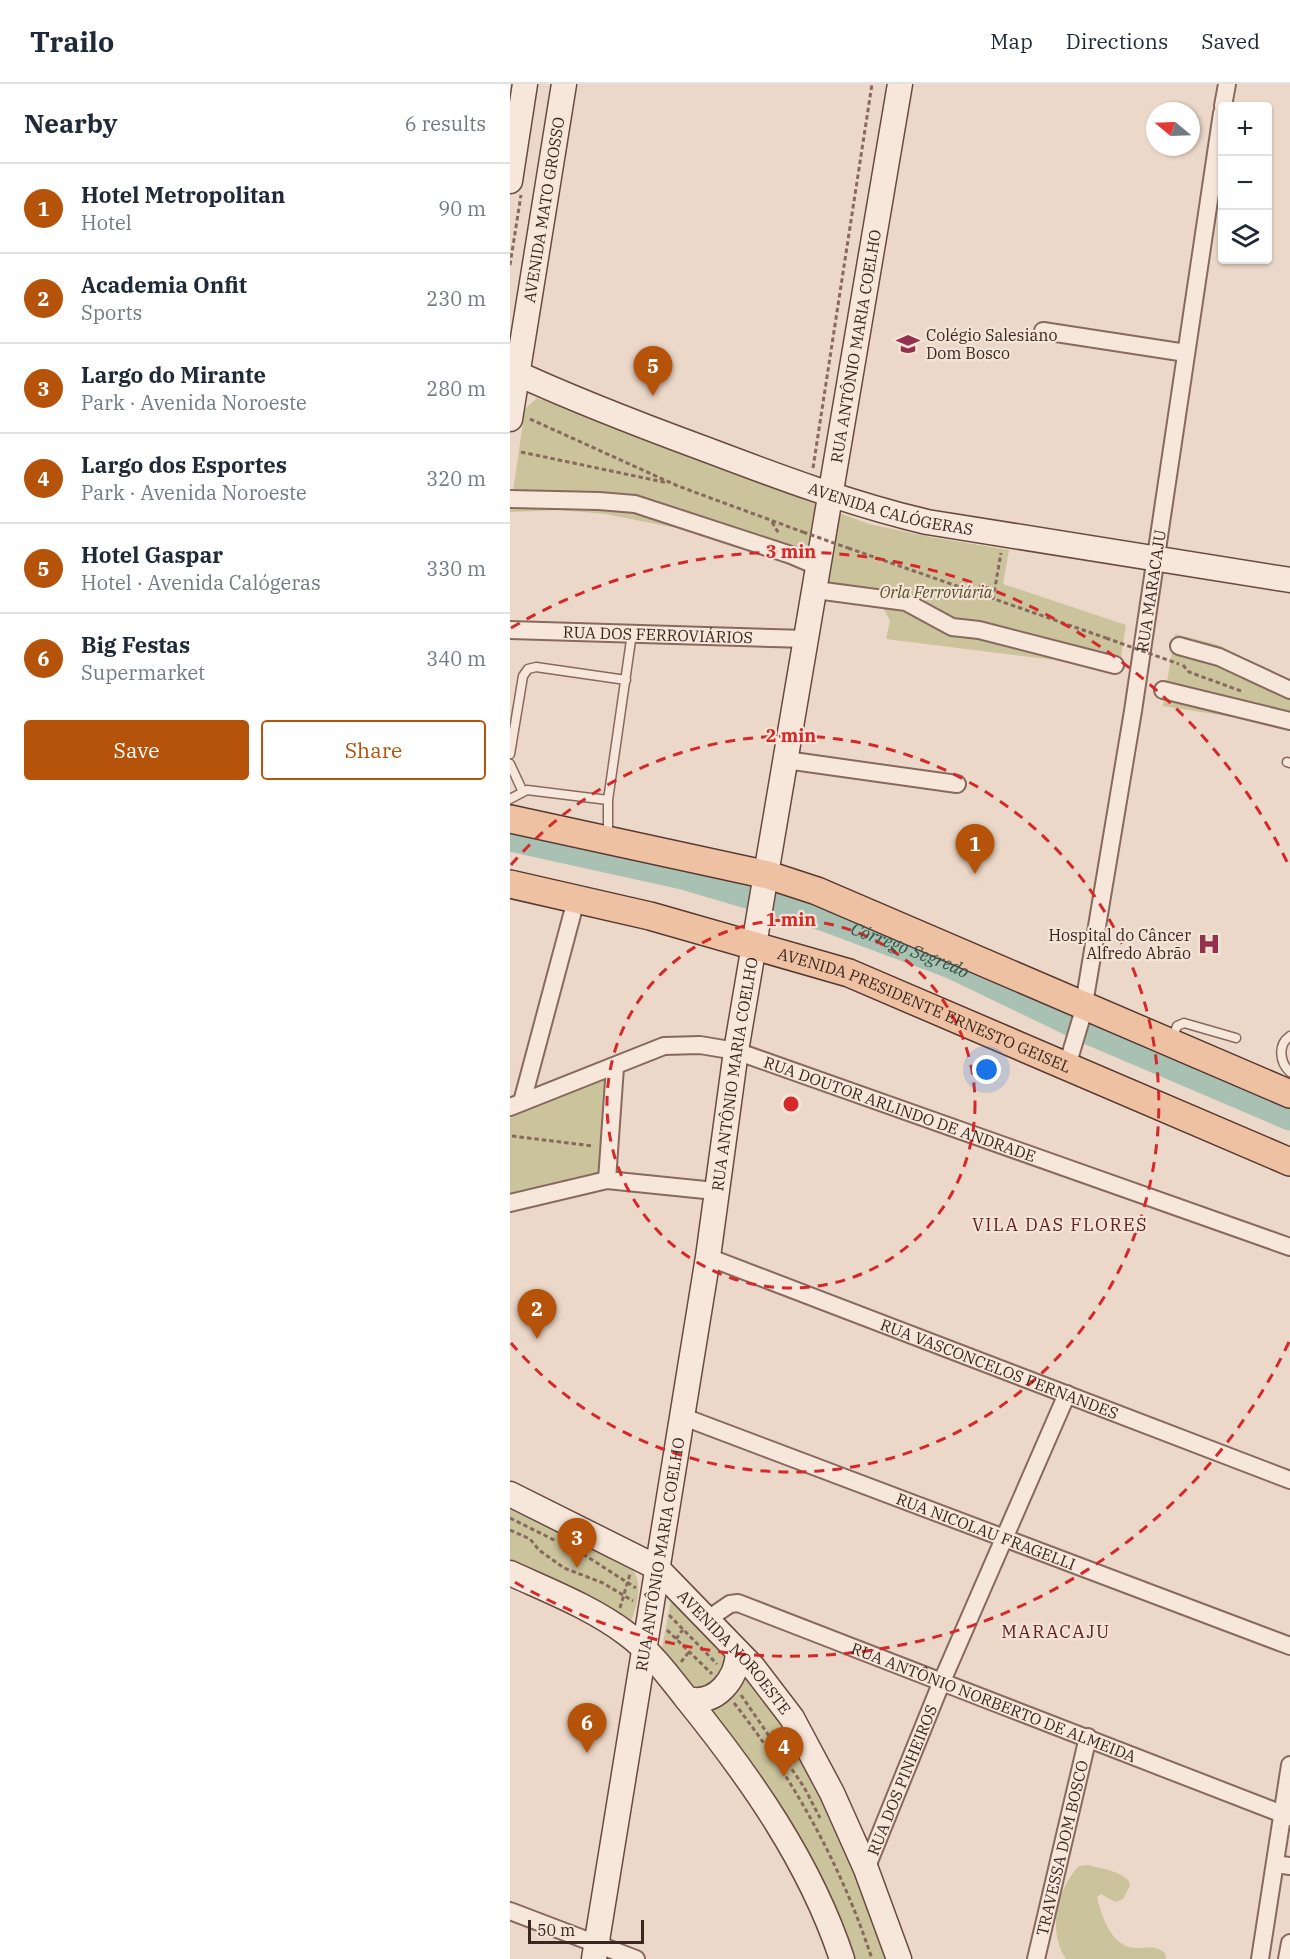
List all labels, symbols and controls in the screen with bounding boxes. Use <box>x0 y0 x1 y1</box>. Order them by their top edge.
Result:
text: Trailo <box>30 23 114 60</box>
text: Map <box>990 27 1033 55</box>
text: Directions <box>1066 27 1168 55</box>
text: Saved <box>1201 27 1260 55</box>
north arrow <box>1146 102 1200 156</box>
map controls <box>1218 102 1272 264</box>
button: + <box>1218 102 1272 156</box>
text: Nearby <box>24 106 118 140</box>
text: 6 results <box>405 110 486 137</box>
street label: AVENIDA MATO GROSSO <box>519 115 569 304</box>
button: − <box>1218 156 1272 210</box>
text: Hotel Metropolitan <box>81 180 285 209</box>
text: 1 <box>38 195 50 222</box>
text: 90 m <box>438 195 486 222</box>
text: Hotel <box>81 209 132 236</box>
button: layers <box>1218 210 1272 264</box>
street label: RUA ANTÔNIO MARIA COELHO <box>826 228 885 464</box>
text: Academia Onfit <box>81 270 247 299</box>
text: 2 <box>38 285 50 312</box>
text: 230 m <box>426 285 486 312</box>
text: Sports <box>81 299 142 326</box>
place label: Colégio Salesiano Dom Bosco <box>926 325 1057 363</box>
school or university icon: Colégio Salesiano Dom Bosco <box>895 331 921 357</box>
pin: 5 <box>634 346 672 396</box>
text: Largo do Mirante <box>81 360 266 389</box>
text: 3 <box>38 375 50 402</box>
text: 280 m <box>426 375 486 402</box>
text: Park · Avenida Noroeste <box>81 389 307 416</box>
text: Largo dos Esportes <box>81 450 287 479</box>
text: 4 <box>38 465 50 492</box>
text: 320 m <box>426 465 486 492</box>
street label: AVENIDA CALÓGERAS <box>806 478 975 539</box>
text: Park · Avenida Noroeste <box>81 479 307 506</box>
street label: RUA MARACAJU <box>1132 528 1170 653</box>
text: Hotel Gaspar <box>81 540 223 569</box>
text: 3 min <box>766 540 816 563</box>
text: 5 <box>38 555 50 582</box>
text: 330 m <box>426 555 486 582</box>
text: Hotel · Avenida Calógeras <box>81 569 321 596</box>
park label: Orla Ferroviária <box>879 582 993 602</box>
street label: RUA DOS FERROVIÁRIOS <box>563 622 753 647</box>
text: Big Festas <box>81 630 190 659</box>
text: 6 <box>38 645 50 672</box>
text: 340 m <box>426 645 486 672</box>
text: Supermarket <box>81 659 205 686</box>
button: Save <box>24 720 249 780</box>
button: Share <box>261 720 486 780</box>
text: 2 min <box>766 724 816 747</box>
pin: 1 <box>956 824 994 874</box>
text: 1 min <box>766 908 816 931</box>
water label: Córrego Segredo <box>848 917 973 983</box>
place label: Hospital do Câncer Alfredo Abrão <box>1048 925 1191 963</box>
hospital icon: Hospital do Câncer Alfredo Abrão <box>1196 931 1222 957</box>
street label: AVENIDA PRESIDENTE ERNESTO GEISEL <box>775 943 1074 1077</box>
street label: RUA ANTÔNIO MARIA COELHO <box>707 956 762 1192</box>
street label: RUA DOUTOR ARLINDO DE ANDRADE <box>761 1052 1039 1166</box>
your location <box>972 1055 1001 1084</box>
centre of rings <box>781 1094 801 1114</box>
district label: VILA DAS FLORES <box>972 1213 1148 1236</box>
pin: 2 <box>518 1290 556 1339</box>
street label: RUA VASCONCELOS FERNANDES <box>878 1314 1121 1423</box>
street label: RUA ANTÔNIO MARIA COELHO <box>631 1436 689 1673</box>
street label: RUA NICOLAU FRAGELLI <box>894 1488 1078 1574</box>
pin: 3 <box>558 1518 596 1568</box>
street label: AVENIDA NOROESTE <box>673 1585 795 1718</box>
district label: MARACAJU <box>1001 1620 1111 1643</box>
street label: RUA ANTÔNIO NORBERTO DE ALMEIDA <box>848 1638 1139 1766</box>
street label: RUA DOS PINHEIROS <box>863 1702 941 1858</box>
pin: 6 <box>568 1704 607 1753</box>
pin: 4 <box>764 1728 804 1777</box>
street label: TRAVESSA DOM BOSCO <box>1032 1758 1092 1938</box>
scale bar <box>528 1917 644 1944</box>
text: 50 m <box>537 1920 575 1940</box>

